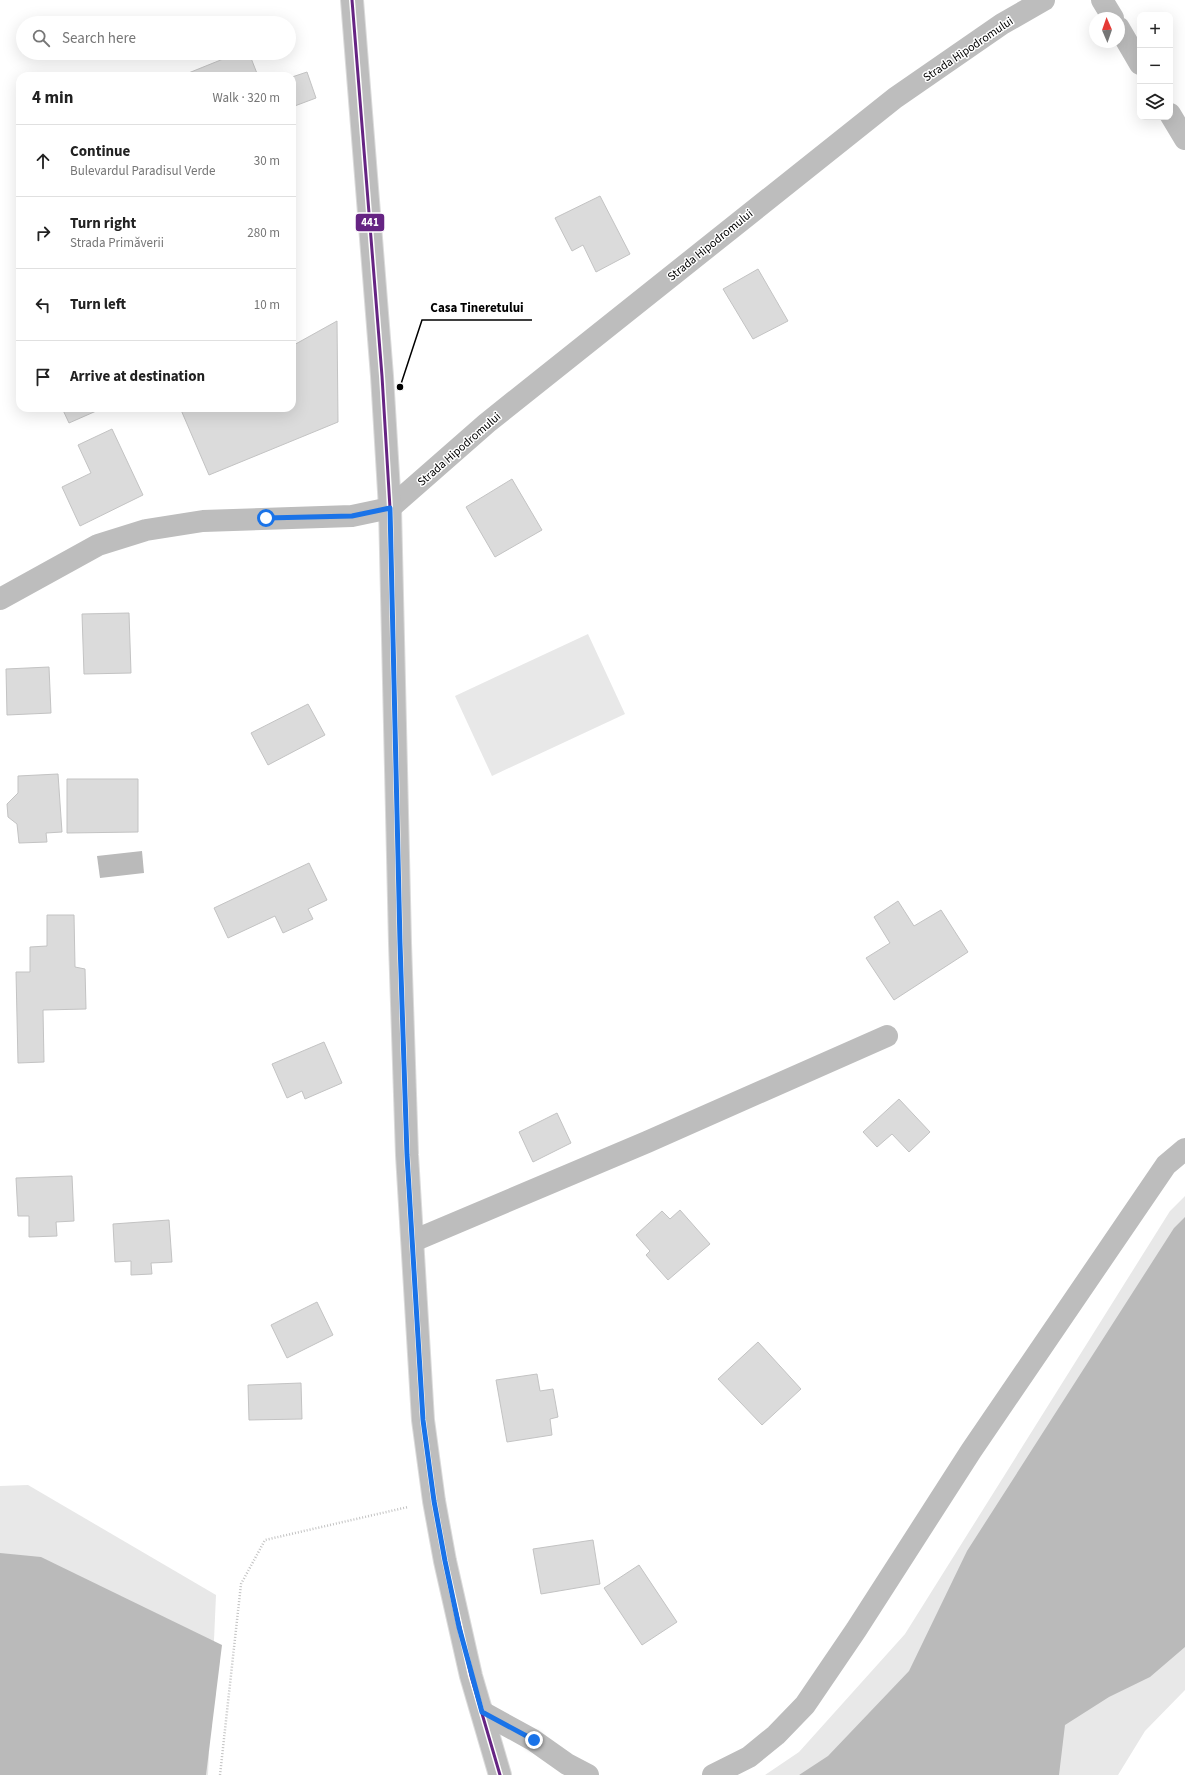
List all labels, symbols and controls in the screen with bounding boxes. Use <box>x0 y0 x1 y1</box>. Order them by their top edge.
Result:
north arrow <box>1089 12 1125 48</box>
map controls <box>1137 12 1173 120</box>
button: + <box>1137 12 1173 48</box>
street label: Strada Hipodromului <box>920 13 1017 86</box>
search box <box>16 16 296 60</box>
icon: search <box>30 27 52 49</box>
text: Search here <box>62 28 136 49</box>
button: − <box>1137 48 1173 84</box>
button: layers <box>1137 84 1173 120</box>
text: 4 min <box>32 86 73 110</box>
text: Walk · 320 m <box>212 89 280 107</box>
text: Continue <box>70 141 130 162</box>
icon: ahead <box>32 150 54 172</box>
text: 30 m <box>254 152 280 170</box>
text: Bulevardul Paradisul Verde <box>70 162 215 180</box>
street label: Strada Hipodromului <box>664 206 757 285</box>
text: Turn right <box>70 213 136 234</box>
line badge: 441 <box>355 213 385 232</box>
text: 441 <box>361 215 379 230</box>
icon: right <box>32 222 54 244</box>
text: 280 m <box>247 224 280 242</box>
text: Strada Primăverii <box>70 234 164 252</box>
icon: left <box>32 294 54 316</box>
text: Turn left <box>70 294 126 315</box>
callout: Casa Tineretului <box>422 295 532 320</box>
text: 10 m <box>254 296 280 314</box>
text: Casa Tineretului <box>430 299 524 317</box>
icon: arrive <box>32 366 54 388</box>
text: Arrive at destination <box>70 366 205 387</box>
street label: Strada Hipodromului <box>414 408 505 490</box>
route start <box>257 509 275 527</box>
route end <box>525 1731 543 1749</box>

